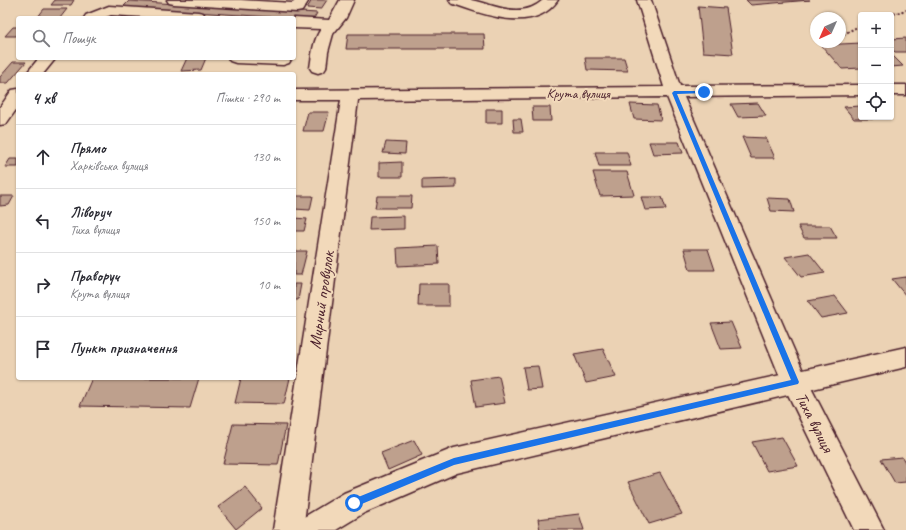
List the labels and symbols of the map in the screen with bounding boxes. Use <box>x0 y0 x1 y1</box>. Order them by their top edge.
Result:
north arrow <box>810 12 846 48</box>
route end <box>695 83 713 101</box>
street label: Крута вулиця <box>546 85 611 102</box>
street label: Мирний провулок <box>304 248 339 350</box>
street label: Тиха вулиця <box>791 389 839 457</box>
route start <box>345 494 363 512</box>

